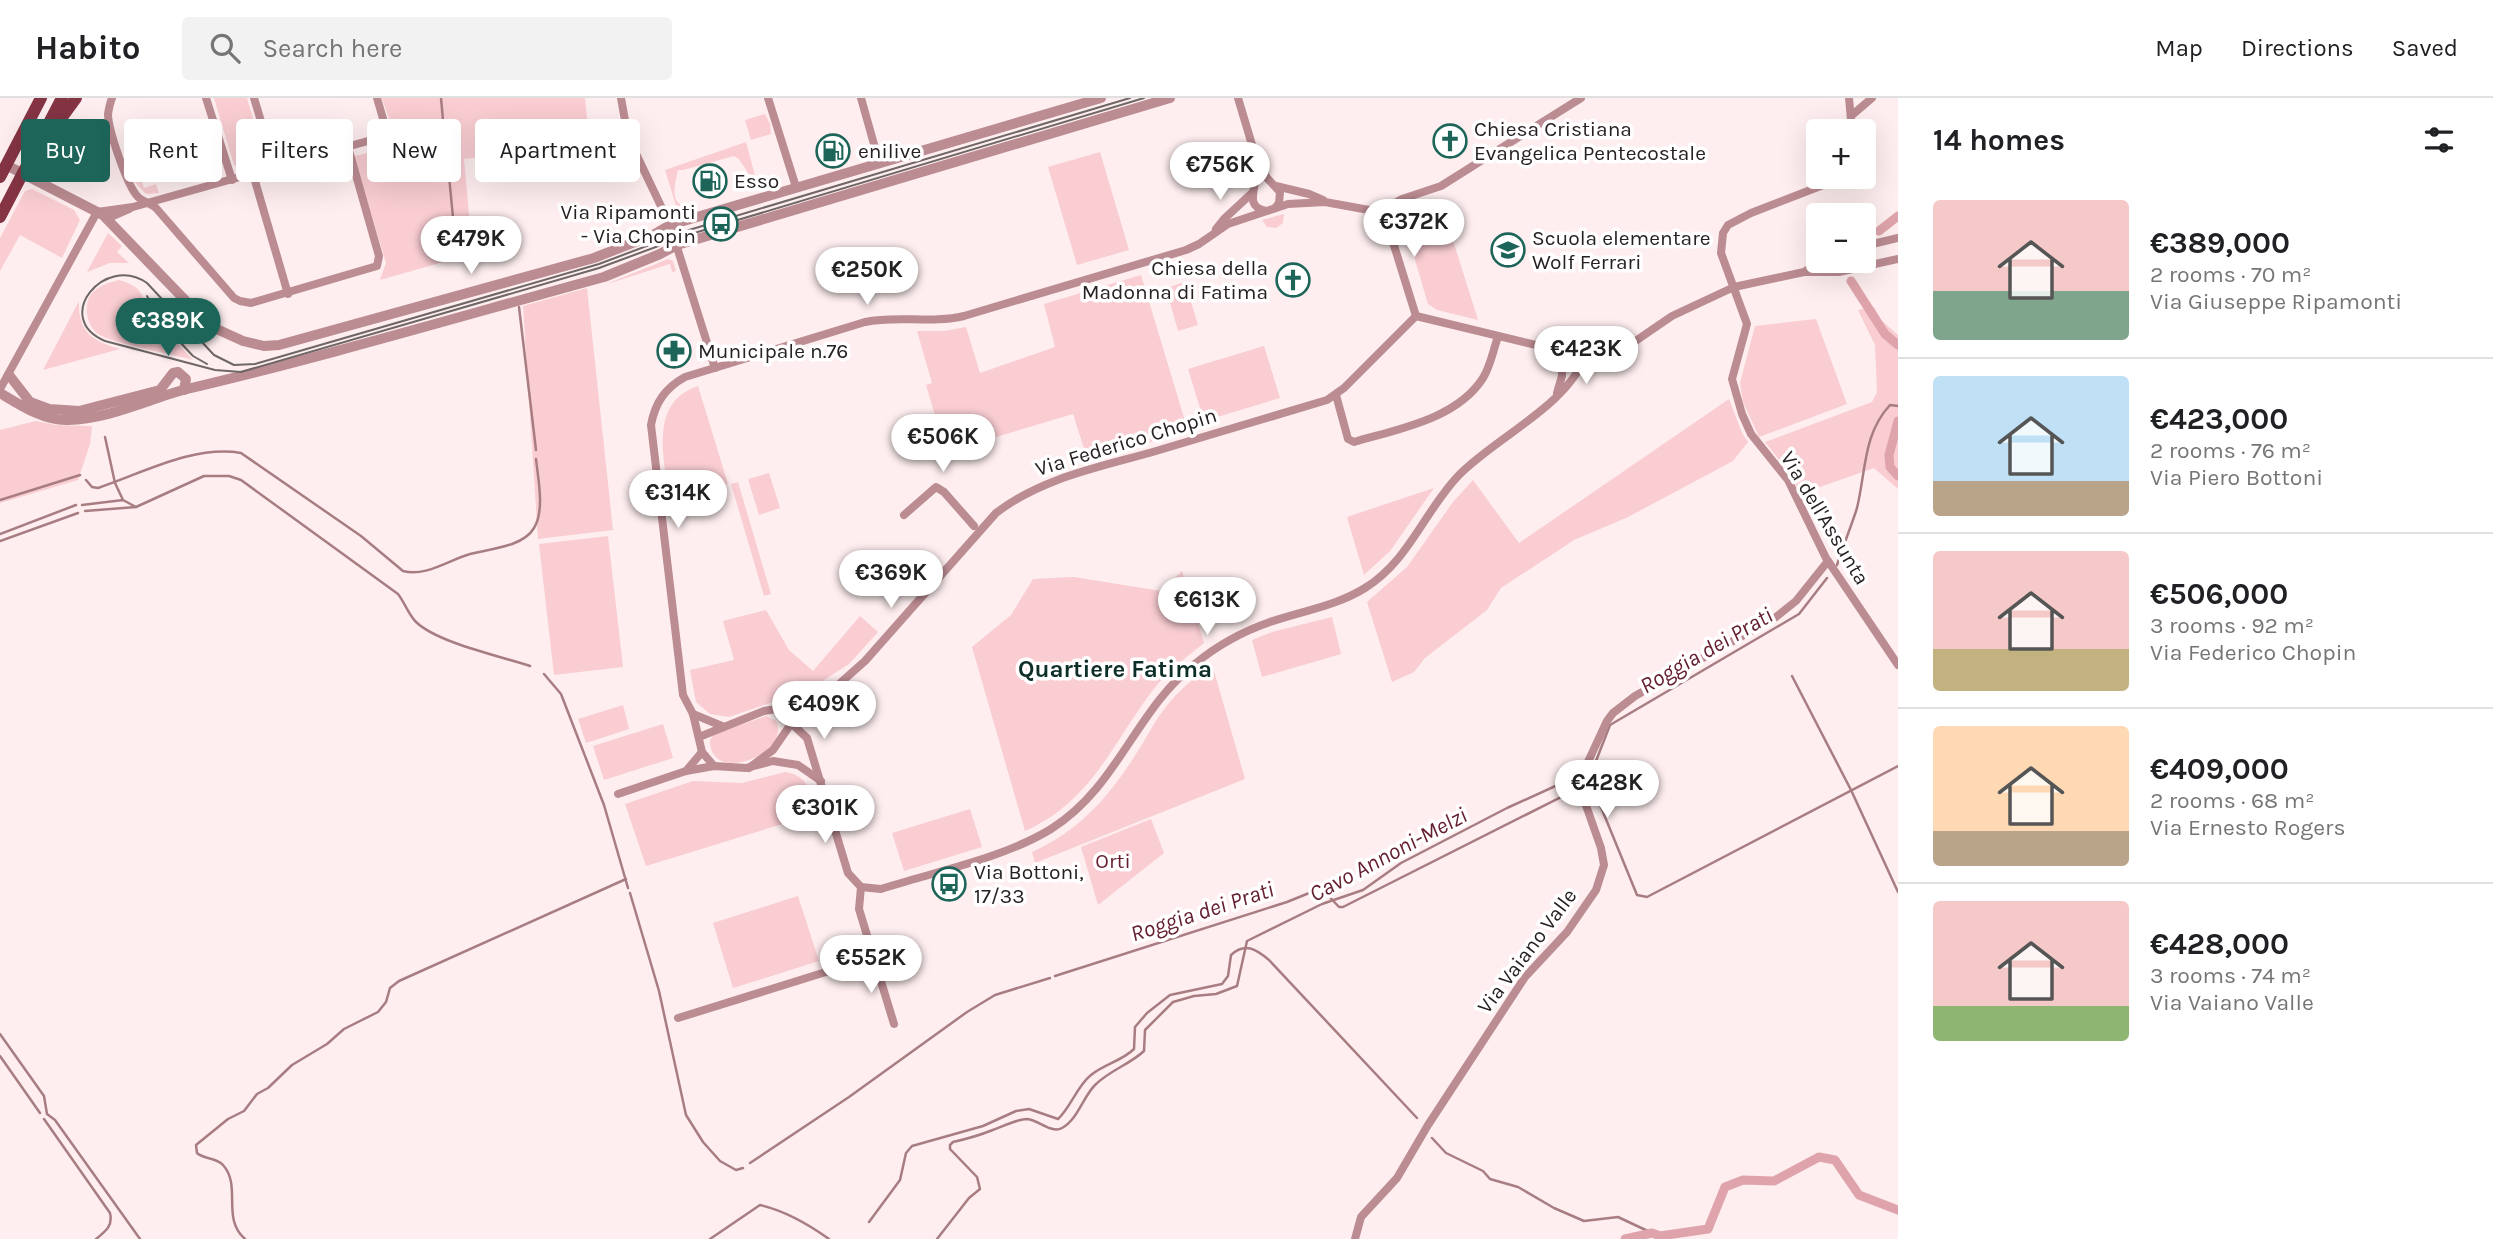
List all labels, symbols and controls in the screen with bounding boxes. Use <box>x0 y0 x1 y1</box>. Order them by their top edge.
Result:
search box <box>182 17 672 80</box>
text: Habito <box>35 29 140 67</box>
icon: search <box>206 29 244 67</box>
text: Search here <box>262 33 402 64</box>
text: Map <box>2155 34 2203 62</box>
text: Directions <box>2241 34 2354 62</box>
text: Saved <box>2392 34 2458 62</box>
place label: Chiesa Cristiana Evangelica Pentecostale <box>1474 117 1706 165</box>
chip: Buy <box>21 119 110 182</box>
chip: Rent <box>124 119 222 182</box>
chip: Filters <box>236 119 353 182</box>
chip: New <box>367 119 461 182</box>
chip: Apartment <box>475 119 640 182</box>
map controls <box>1806 119 1876 273</box>
button: + <box>1806 119 1876 189</box>
icon: filters <box>2420 121 2458 159</box>
church icon: Chiesa Cristiana Evangelica Pentecostale <box>1431 122 1469 160</box>
text: 14 homes <box>1933 122 2065 158</box>
fuel station icon: enilive <box>814 132 852 170</box>
place label: enilive <box>858 139 921 163</box>
pin: €756K <box>1171 142 1269 202</box>
text: €756K <box>1186 151 1254 178</box>
fuel station icon: Esso <box>691 162 729 200</box>
place label: Esso <box>734 169 779 193</box>
place label: Via Ripamonti - Via Chopin <box>560 200 696 248</box>
pin: €372K <box>1365 200 1463 259</box>
button: − <box>1806 203 1876 273</box>
bus stop icon: Via Ripamonti - Via Chopin <box>702 205 740 243</box>
text: €372K <box>1379 208 1449 235</box>
pin: €479K <box>422 216 520 276</box>
text: €479K <box>437 225 505 252</box>
text: €389,000 <box>2150 225 2290 261</box>
place label: Scuola elementare Wolf Ferrari <box>1532 226 1711 274</box>
icon: home <box>1989 228 2073 312</box>
school or university icon: Scuola elementare Wolf Ferrari <box>1489 231 1527 269</box>
pin: €250K <box>818 248 916 307</box>
text: €250K <box>831 256 903 283</box>
place label: Chiesa della Madonna di Fatima <box>1082 256 1268 304</box>
church icon: Chiesa della Madonna di Fatima <box>1274 261 1312 299</box>
text: 2 rooms · 70 m² <box>2150 261 2312 288</box>
text: Via Giuseppe Ripamonti <box>2150 288 2402 315</box>
pin: €389K <box>119 299 217 358</box>
text: €389K <box>132 307 204 334</box>
pin: €423K <box>1537 327 1635 386</box>
pharmacy icon: Municipale n.76 <box>655 332 693 370</box>
text: €423K <box>1550 335 1622 362</box>
place label: Municipale n.76 <box>698 339 848 363</box>
text: €423,000 <box>2150 401 2288 437</box>
street label: Via Federico Chopin <box>1032 403 1220 481</box>
icon: home <box>1989 404 2073 488</box>
pin: €506K <box>894 414 992 474</box>
text: €506K <box>907 423 979 450</box>
text: 2 rooms · 76 m² <box>2150 437 2311 464</box>
street label: Via dell'Assunta <box>1776 447 1874 589</box>
text: Via Piero Bottoni <box>2150 464 2323 491</box>
pin: €314K <box>629 470 727 530</box>
text: €314K <box>645 479 711 506</box>
pin: €369K <box>842 550 940 610</box>
text: €369K <box>855 559 927 586</box>
text: €506,000 <box>2150 576 2288 612</box>
pin: €613K <box>1158 578 1256 637</box>
icon: home <box>1989 579 2073 663</box>
text: €613K <box>1174 586 1240 613</box>
water label: Roggia dei Prati <box>1635 601 1778 699</box>
text: 3 rooms · 92 m² <box>2150 612 2314 639</box>
text: Via Federico Chopin <box>2150 639 2356 666</box>
district label: Quartiere Fatima <box>1018 655 1212 683</box>
pin: €409K <box>775 682 873 741</box>
text: €409K <box>788 690 860 717</box>
text: €409,000 <box>2150 751 2289 787</box>
icon: home <box>1989 754 2073 838</box>
pin: €428K <box>1558 760 1656 820</box>
text: €428K <box>1571 769 1643 796</box>
pin: €301K <box>776 786 874 845</box>
text: 2 rooms · 68 m² <box>2150 787 2314 814</box>
text: €301K <box>792 794 858 821</box>
water label: Cavo Annoni-Melzi <box>1305 801 1472 907</box>
text: Via Ernesto Rogers <box>2150 814 2345 841</box>
park label: Orti <box>1095 849 1131 873</box>
place label: Via Bottoni, 17/33 <box>974 860 1084 908</box>
bus stop icon: Via Bottoni, 17/33 <box>930 865 968 903</box>
water label: Roggia dei Prati <box>1127 876 1277 947</box>
street label: Via Vaiano Valle <box>1472 884 1582 1018</box>
text: €428,000 <box>2150 926 2289 962</box>
icon: home <box>1989 929 2073 1013</box>
pin: €552K <box>822 936 920 995</box>
text: €552K <box>836 944 906 971</box>
text: 3 rooms · 74 m² <box>2150 962 2311 989</box>
text: Via Vaiano Valle <box>2150 989 2314 1016</box>

